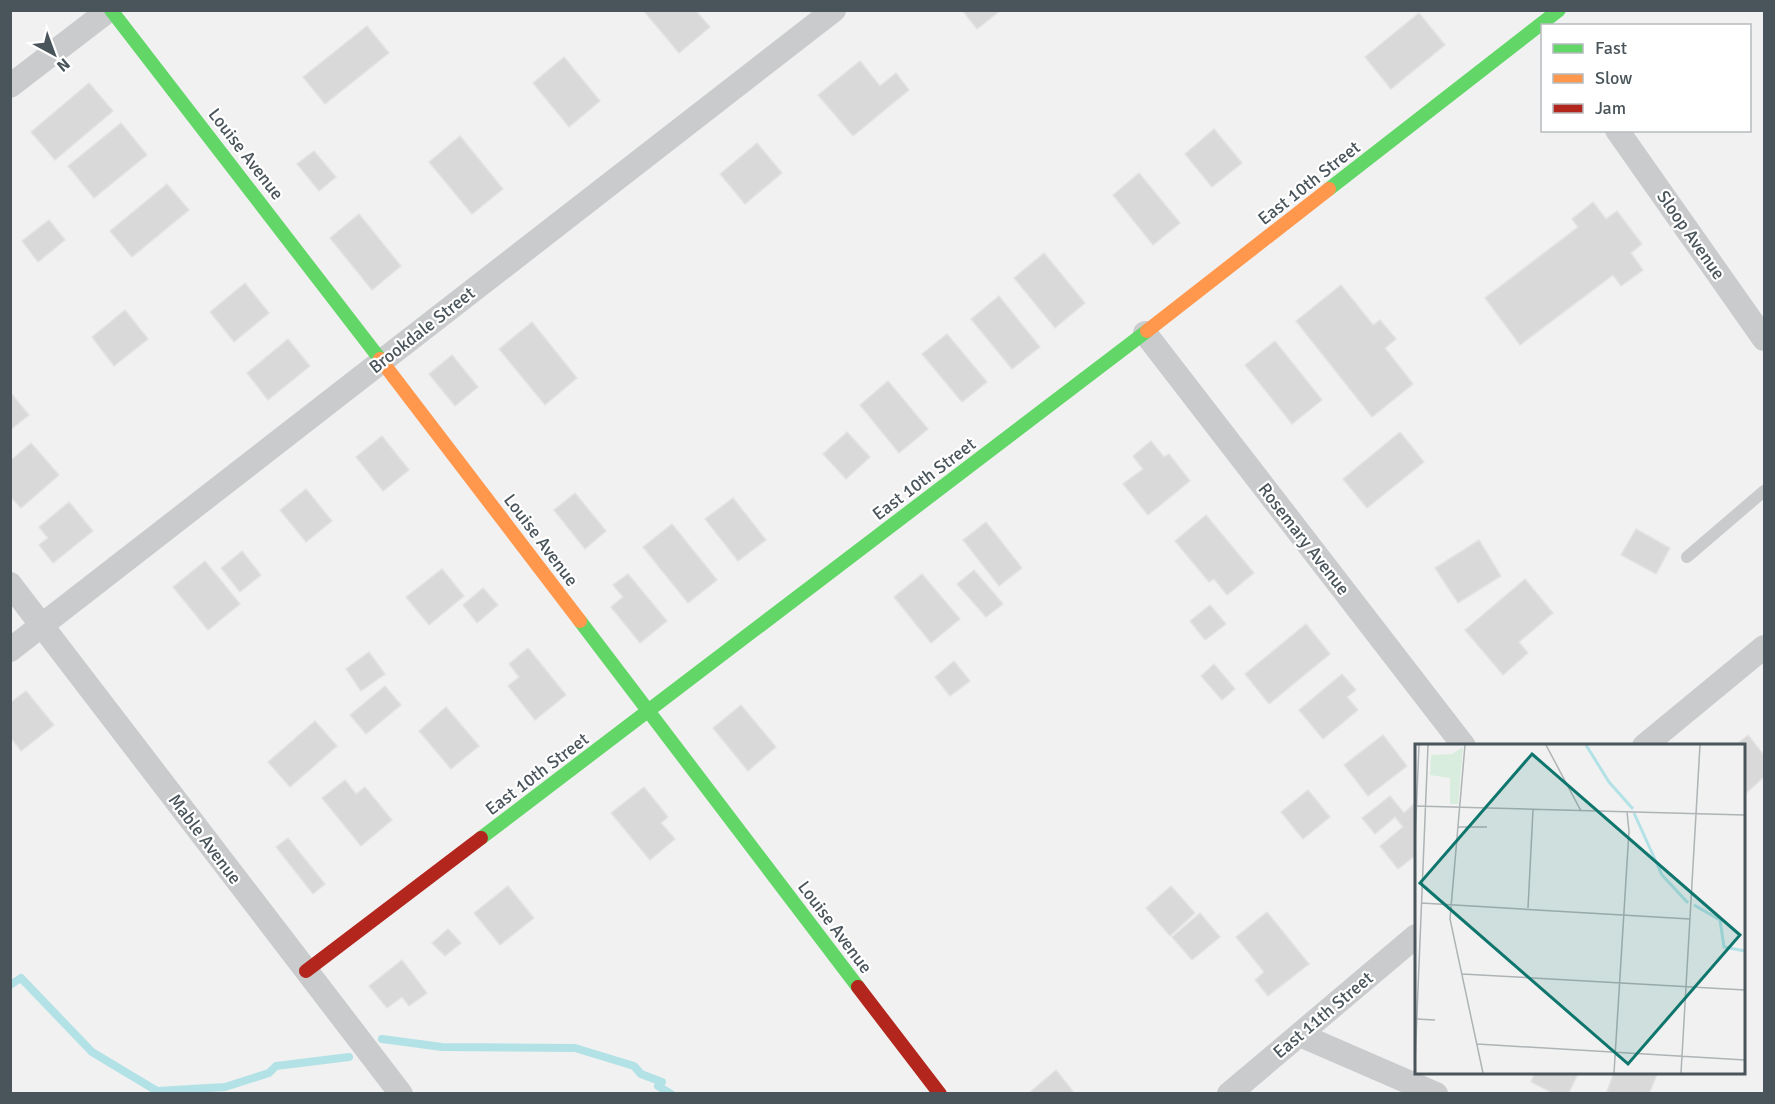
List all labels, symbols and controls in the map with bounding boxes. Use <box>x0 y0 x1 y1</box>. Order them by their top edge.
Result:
north arrow <box>24 24 84 84</box>
legend <box>1541 24 1751 132</box>
text: Fast <box>1595 37 1627 59</box>
text: N <box>52 53 74 76</box>
text: Slow <box>1595 67 1632 89</box>
text: Jam <box>1595 97 1626 119</box>
street label: Louise Avenue <box>203 104 289 204</box>
street label: East 10th Street <box>1253 136 1365 230</box>
street label: Sloop Avenue <box>1652 186 1730 284</box>
street label: Brookdale Street <box>365 282 479 378</box>
street label: East 10th Street <box>868 433 980 525</box>
street label: Rosemary Avenue <box>1253 479 1355 599</box>
street label: Louise Avenue <box>499 489 583 591</box>
street label: East 10th Street <box>481 728 593 820</box>
inset map <box>1415 744 1745 1074</box>
street label: Mable Avenue <box>164 789 246 889</box>
street label: Louise Avenue <box>793 876 877 978</box>
street label: East 11th Street <box>1269 967 1377 1063</box>

